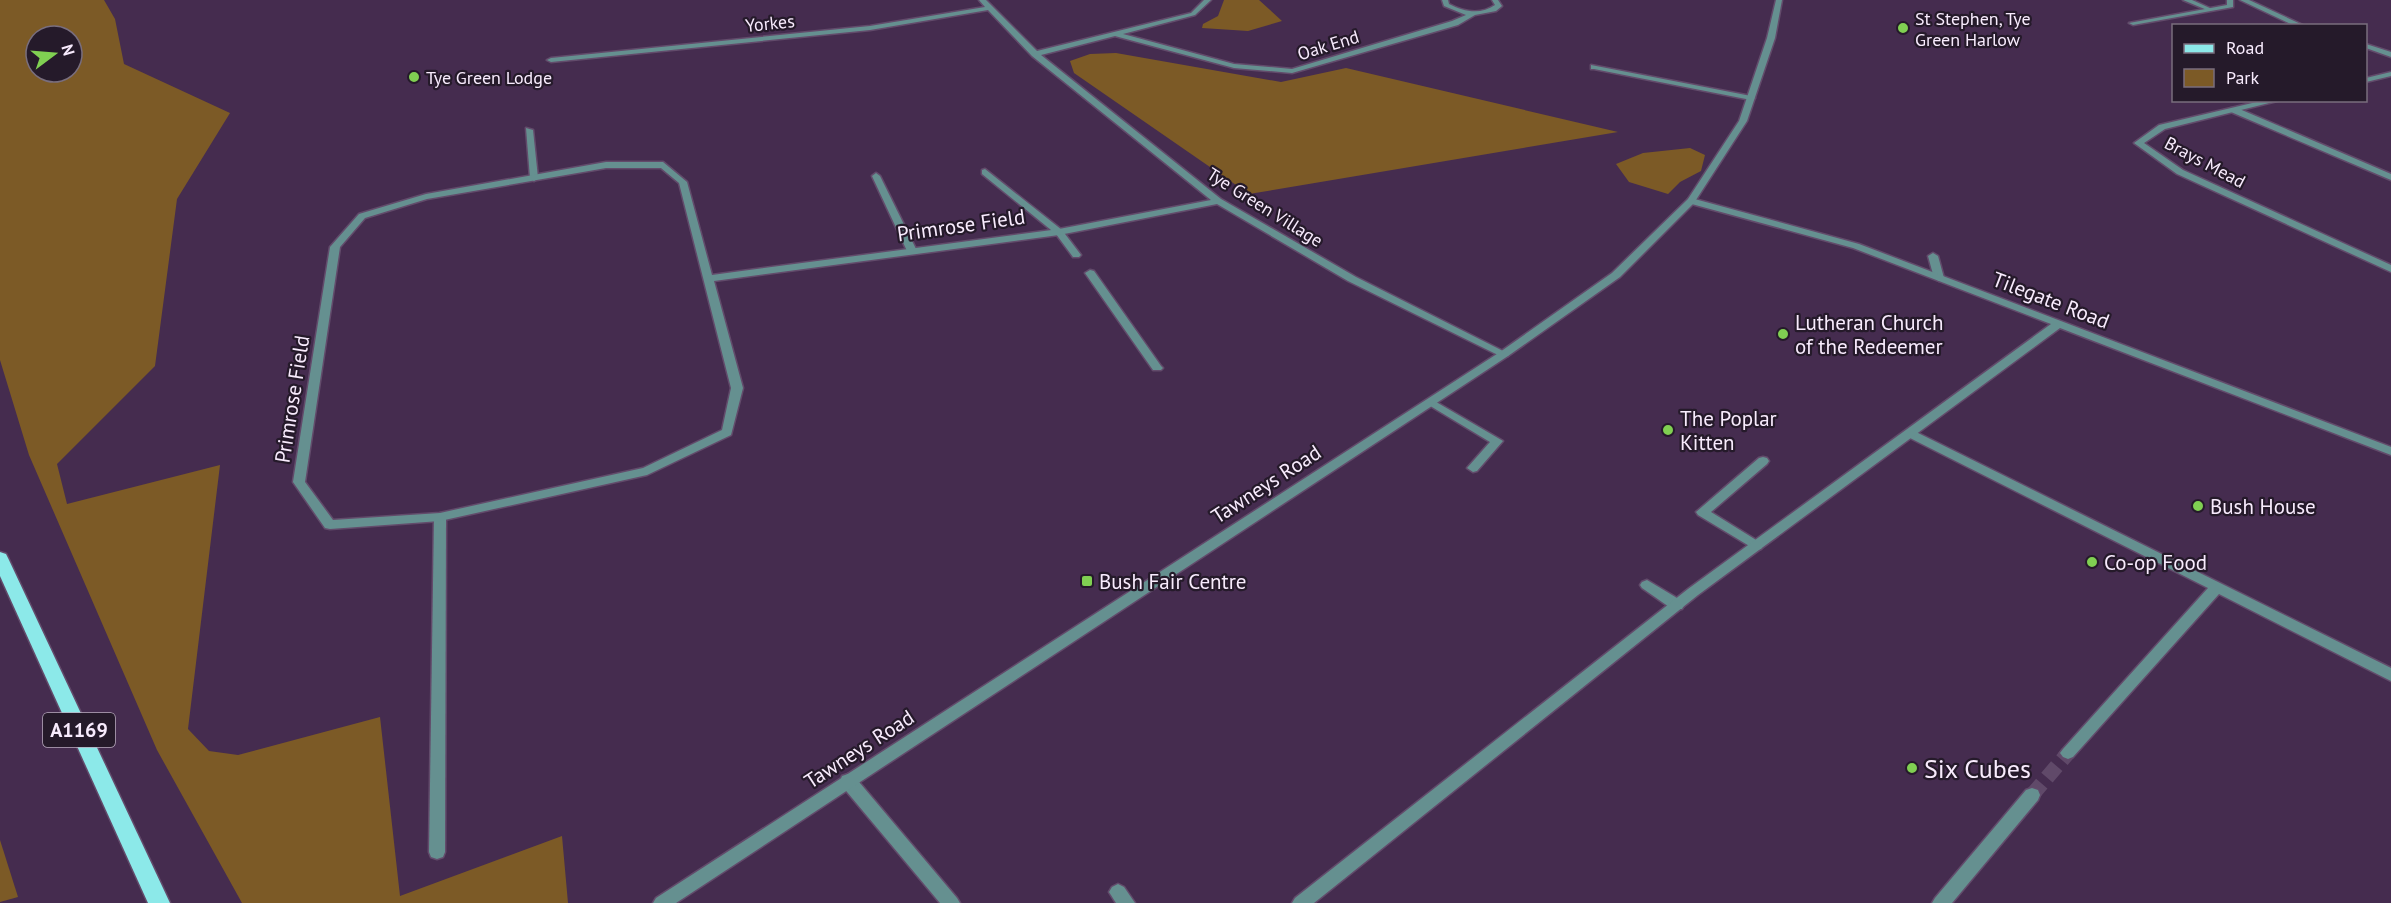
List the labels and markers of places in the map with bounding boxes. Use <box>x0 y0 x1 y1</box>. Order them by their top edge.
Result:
place label: St Stephen, Tye Green Harlow <box>1915 7 2031 51</box>
marker: St Stephen, Tye Green Harlow <box>1896 21 1910 35</box>
place label: Tye Green Lodge <box>426 66 552 89</box>
marker: Tye Green Lodge <box>407 70 421 84</box>
place label: Lutheran Church of the Redeemer <box>1795 309 1944 360</box>
marker: Lutheran Church of the Redeemer <box>1776 327 1790 341</box>
place label: The Poplar Kitten <box>1680 405 1777 456</box>
marker: The Poplar Kitten <box>1661 423 1675 437</box>
place label: Bush House <box>2210 493 2316 520</box>
marker: Bush House <box>2191 499 2205 513</box>
place label: Co-op Food <box>2104 549 2207 576</box>
marker: Co-op Food <box>2085 555 2099 569</box>
place label: Bush Fair Centre <box>1099 568 1247 595</box>
marker: Bush Fair Centre <box>1080 574 1094 588</box>
place label: Six Cubes <box>1924 752 2031 785</box>
marker: Six Cubes <box>1905 761 1919 775</box>

